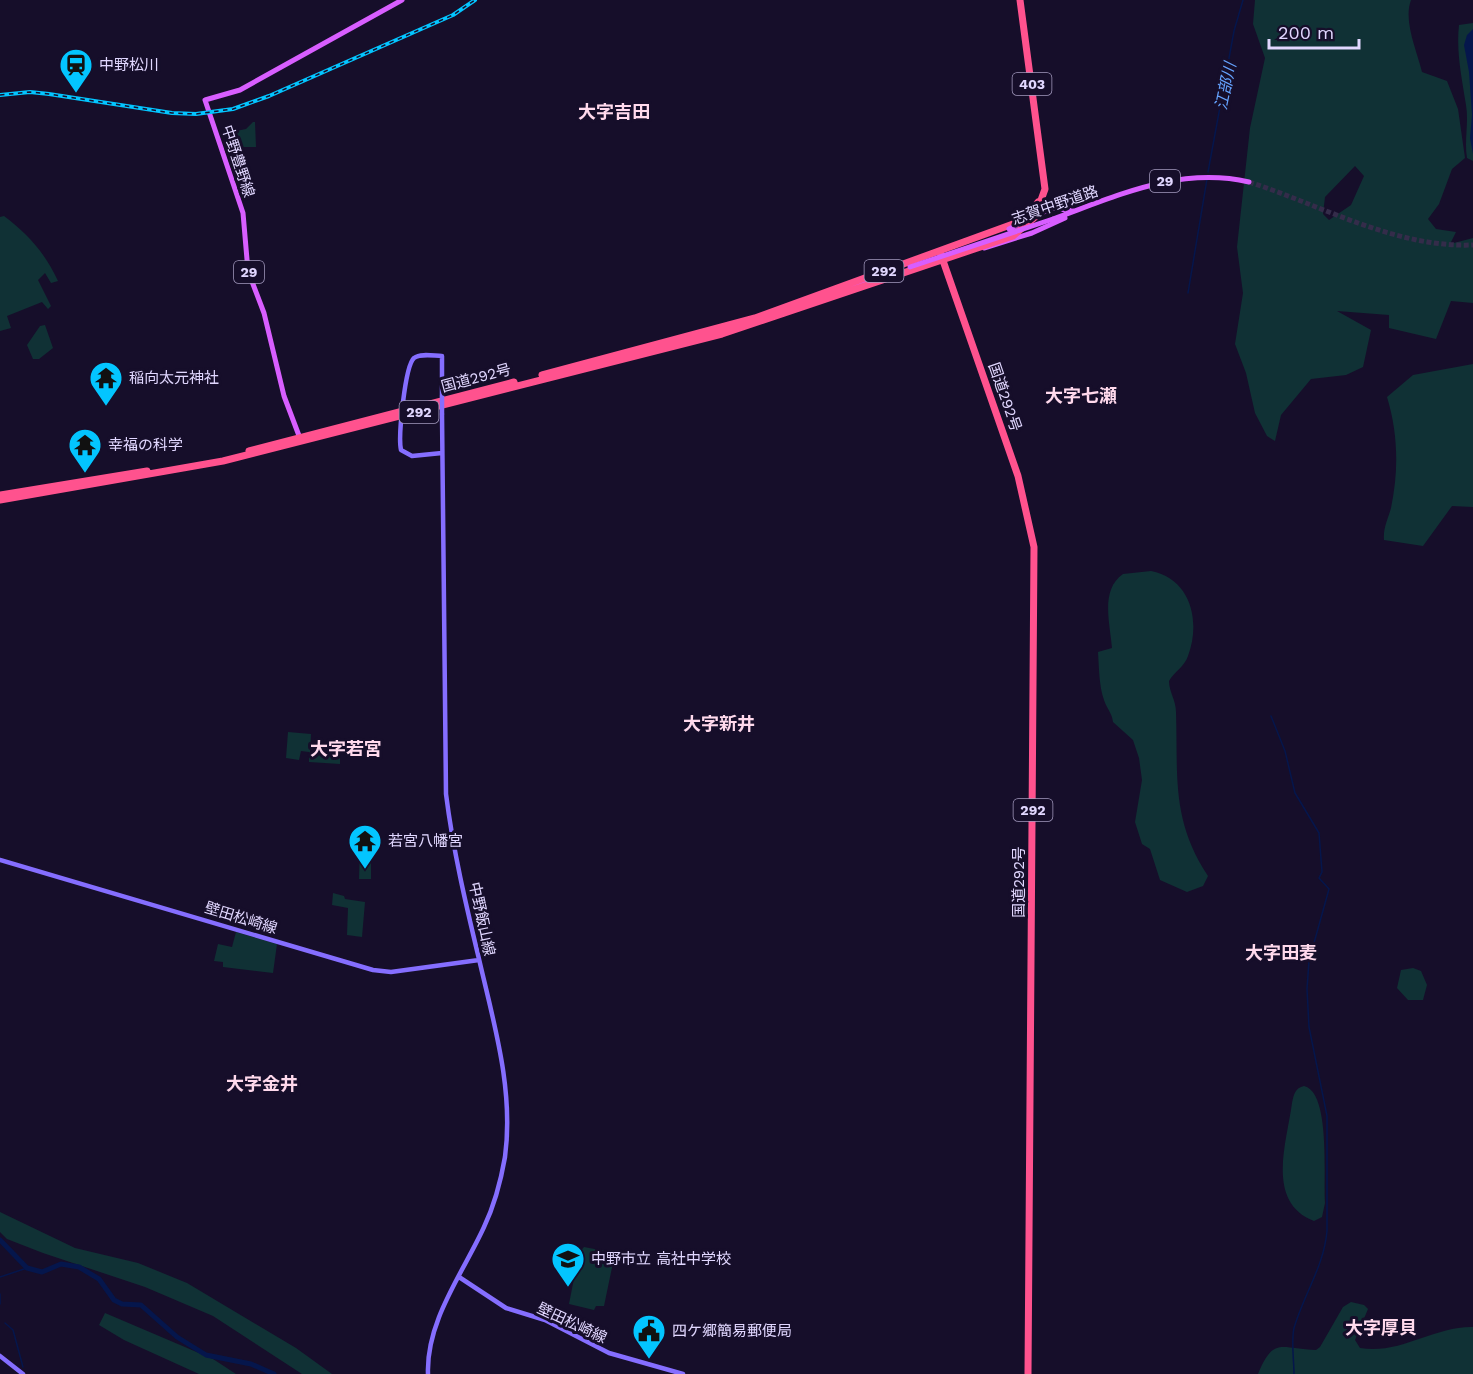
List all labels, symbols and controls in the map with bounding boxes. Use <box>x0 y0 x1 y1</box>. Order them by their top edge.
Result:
scale bar <box>1269 12 1359 50</box>
text: 200 m <box>1278 22 1334 43</box>
station icon: 中野松川 <box>58 47 94 94</box>
place label: 中野松川 <box>99 56 159 74</box>
water label: 江部川 <box>1211 59 1240 112</box>
road number: 403 <box>1012 73 1052 95</box>
district label: 大字吉田 <box>578 101 650 122</box>
street label: 中野豊野線 <box>218 123 258 199</box>
road number: 29 <box>1150 170 1180 192</box>
street label: 志賀中野道路 <box>1010 182 1100 228</box>
road number: 292 <box>864 260 904 282</box>
road number: 29 <box>234 261 264 283</box>
temple icon: 稲向太元神社 <box>88 360 124 407</box>
street label: 国道292号 <box>439 360 513 396</box>
street label: 国道292号 <box>985 360 1025 434</box>
place label: 稲向太元神社 <box>129 369 219 387</box>
district label: 大字七瀬 <box>1045 385 1117 406</box>
road number: 292 <box>400 401 438 423</box>
temple icon: 幸福の科学 <box>67 427 103 474</box>
place label: 幸福の科学 <box>108 436 183 454</box>
district label: 大字新井 <box>683 713 755 734</box>
district label: 大字若宮 <box>310 738 382 759</box>
road number: 292 <box>1014 799 1052 821</box>
temple icon: 若宮八幡宮 <box>347 823 383 870</box>
place label: 若宮八幡宮 <box>388 832 463 850</box>
street label: 国道292号 <box>1010 846 1028 918</box>
street label: 中野飯山線 <box>465 880 499 958</box>
street label: 壁田松崎線 <box>202 898 280 938</box>
district label: 大字田麦 <box>1245 942 1317 963</box>
district label: 大字金井 <box>226 1073 298 1094</box>
school or university icon: 中野市立 高社中学校 <box>550 1241 586 1288</box>
place label: 中野市立 高社中学校 <box>591 1250 731 1268</box>
street label: 壁田松崎線 <box>534 1299 610 1347</box>
public building icon: 四ケ郷簡易郵便局 <box>631 1313 667 1360</box>
district label: 大字厚貝 <box>1345 1317 1417 1338</box>
place label: 四ケ郷簡易郵便局 <box>672 1322 792 1340</box>

